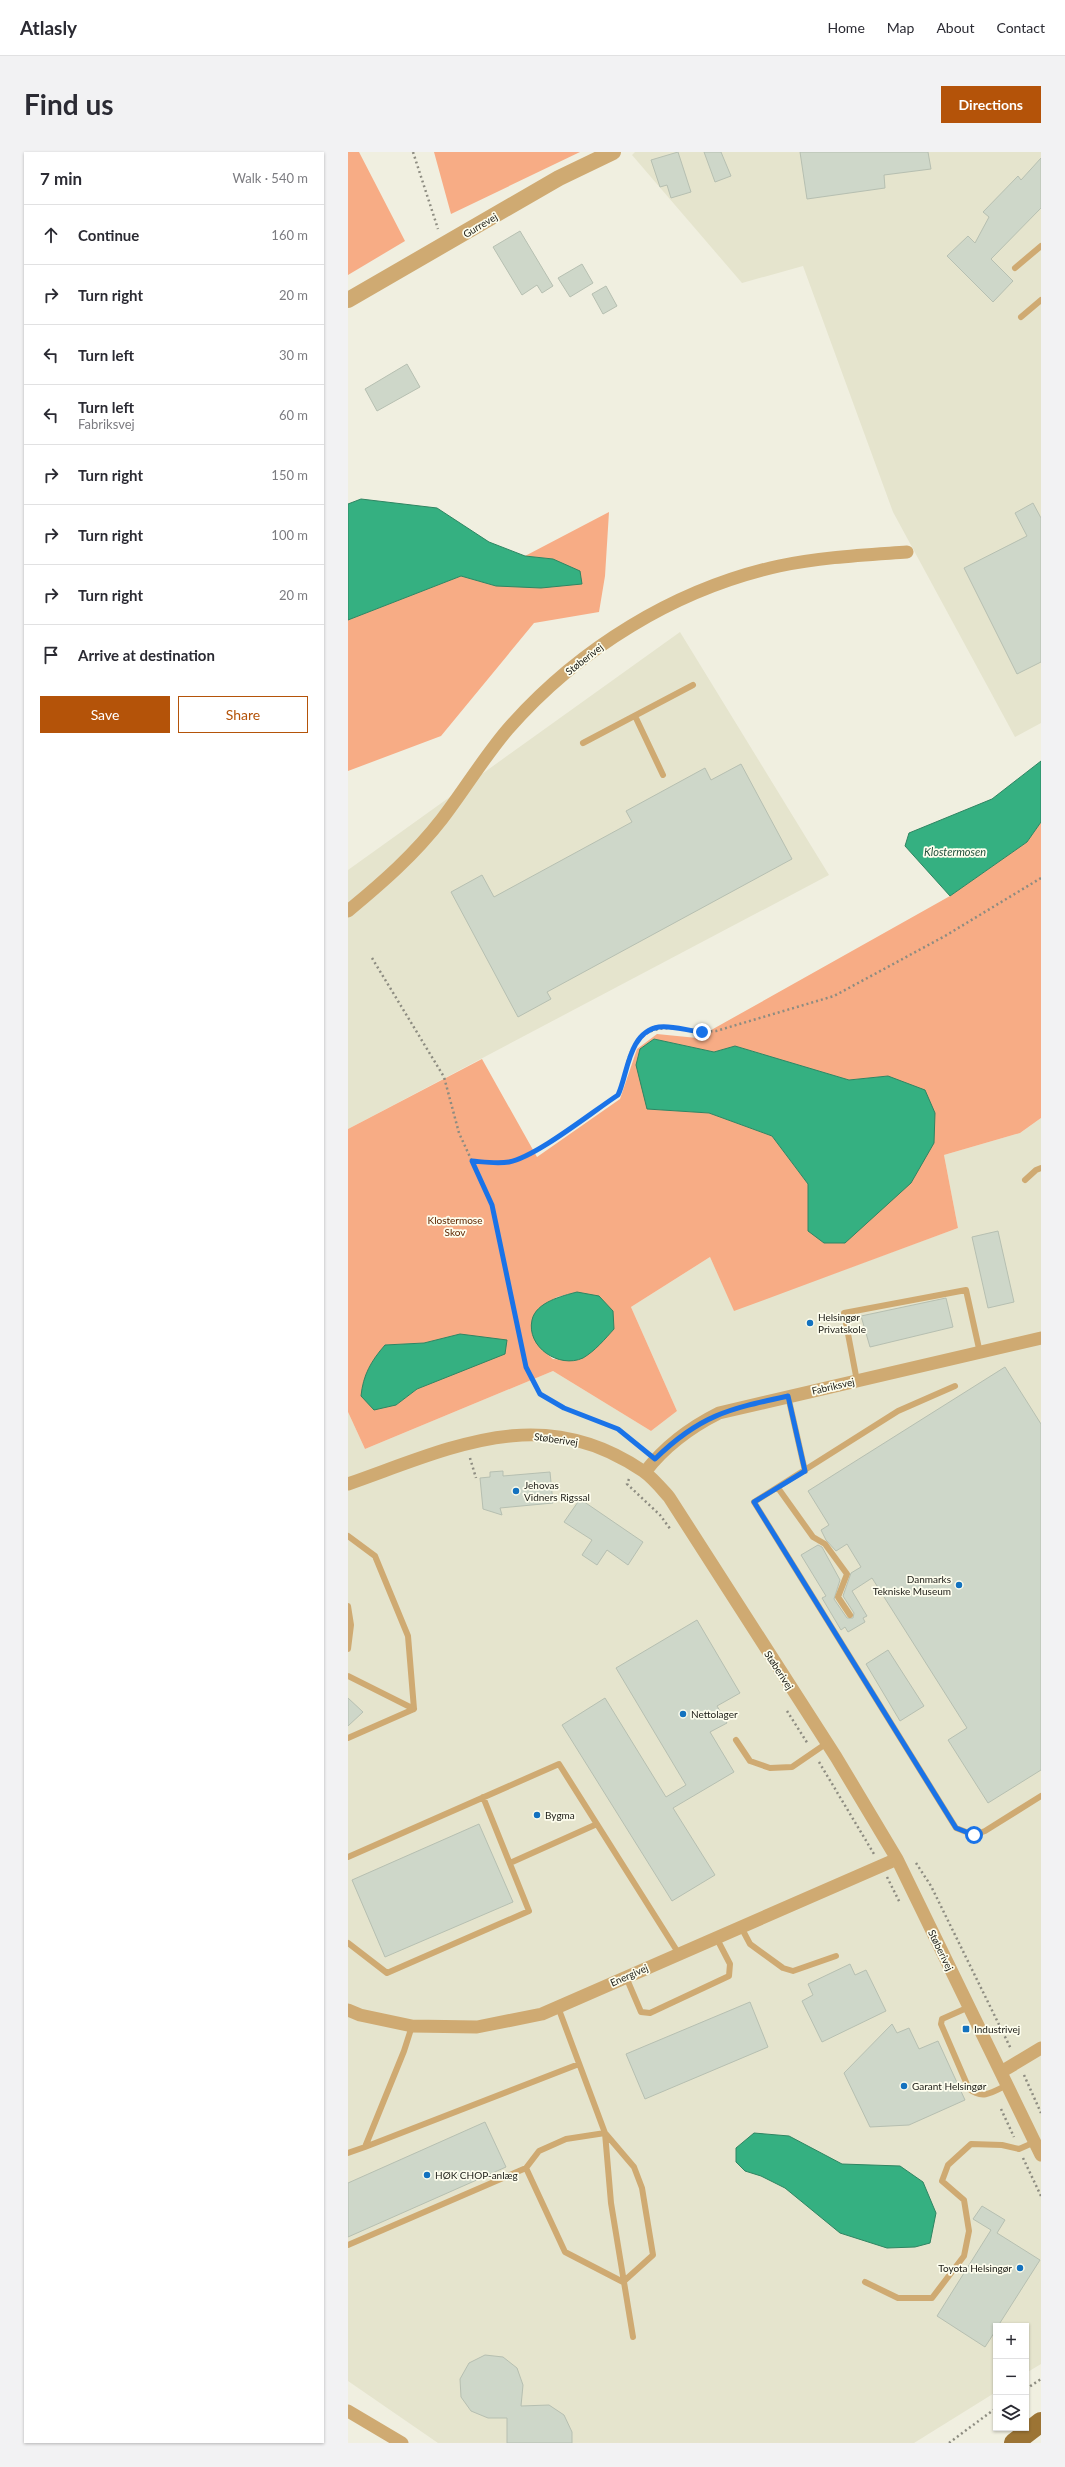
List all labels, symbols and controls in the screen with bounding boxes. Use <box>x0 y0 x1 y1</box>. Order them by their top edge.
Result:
text: Atlasly <box>20 16 77 39</box>
text: Home <box>827 19 865 36</box>
text: Map <box>887 19 914 36</box>
text: About <box>936 19 974 36</box>
text: Contact <box>996 19 1045 36</box>
button: Directions <box>941 86 1041 123</box>
text: Find us <box>24 87 114 121</box>
text: 7 min <box>40 168 82 189</box>
text: Walk · 540 m <box>232 170 308 186</box>
street label: Gurrevej <box>461 210 499 240</box>
icon: ahead <box>40 224 62 246</box>
text: Continue <box>78 226 139 244</box>
text: 160 m <box>271 227 308 243</box>
icon: right <box>40 284 62 306</box>
text: Turn right <box>78 286 143 304</box>
text: 20 m <box>279 287 308 303</box>
icon: left <box>40 344 62 366</box>
text: Turn left <box>78 346 134 364</box>
text: 30 m <box>279 347 308 363</box>
text: Turn left <box>78 398 134 416</box>
icon: left <box>40 404 62 426</box>
text: 60 m <box>279 407 308 423</box>
text: Fabriksvej <box>78 416 135 432</box>
icon: right <box>40 464 62 486</box>
text: Turn right <box>78 466 143 484</box>
text: 150 m <box>271 467 308 483</box>
icon: right <box>40 524 62 546</box>
text: Turn right <box>78 526 143 544</box>
text: 100 m <box>271 527 308 543</box>
icon: right <box>40 584 62 606</box>
text: Turn right <box>78 586 143 604</box>
text: 20 m <box>279 587 308 603</box>
street label: Støberivej <box>563 641 605 677</box>
icon: arrive <box>40 644 62 666</box>
text: Arrive at destination <box>78 646 215 664</box>
button: Save <box>40 696 170 733</box>
button: Share <box>178 696 308 733</box>
water label: Klostermosen <box>924 845 986 858</box>
route end <box>693 1023 711 1041</box>
park label: Klostermose Skov <box>428 1214 482 1238</box>
place label: Helsingør Privatskole <box>818 1311 866 1335</box>
marker: Helsingør Privatskole <box>805 1318 815 1328</box>
street label: Fabriksvej <box>810 1375 856 1397</box>
street label: Støberivej <box>533 1430 579 1448</box>
place label: Jehovas Vidners Rigssal <box>524 1479 590 1503</box>
marker: Jehovas Vidners Rigssal <box>511 1486 521 1496</box>
place label: Danmarks Tekniske Museum <box>873 1573 951 1597</box>
marker: Danmarks Tekniske Museum <box>954 1580 964 1590</box>
street label: Støberivej <box>762 1648 796 1692</box>
place label: Nettolager <box>691 1708 738 1720</box>
marker: Nettolager <box>678 1709 688 1719</box>
place label: Bygma <box>545 1809 575 1821</box>
marker: Bygma <box>532 1810 542 1820</box>
route start <box>965 1826 983 1844</box>
street label: Støberivej <box>926 1928 956 1972</box>
street label: Energivej <box>608 1961 650 1989</box>
place label: Industrivej <box>974 2023 1020 2035</box>
marker: Industrivej <box>961 2024 971 2034</box>
place label: Garant Helsingør <box>912 2080 987 2092</box>
marker: Garant Helsingør <box>899 2081 909 2091</box>
place label: HØK CHOP-anlæg <box>435 2169 518 2181</box>
marker: HØK CHOP-anlæg <box>422 2170 432 2180</box>
place label: Toyota Helsingør <box>938 2262 1012 2274</box>
marker: Toyota Helsingør <box>1015 2263 1025 2273</box>
map controls <box>993 2323 1029 2431</box>
button: + <box>993 2323 1029 2359</box>
button: − <box>993 2359 1029 2395</box>
button: layers <box>993 2395 1029 2431</box>

